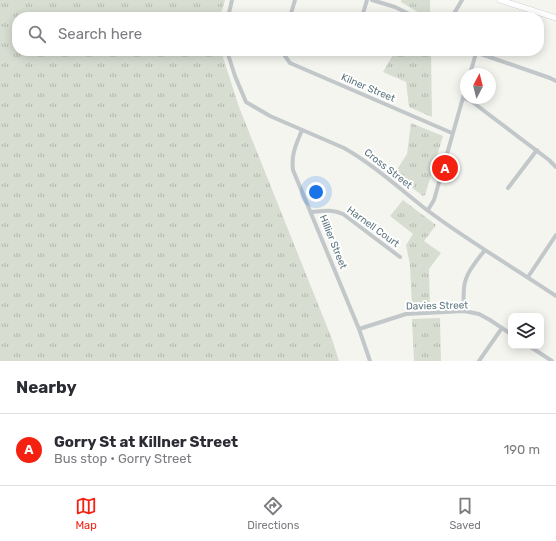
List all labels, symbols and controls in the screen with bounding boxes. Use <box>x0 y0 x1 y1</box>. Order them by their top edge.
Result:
search box <box>12 12 544 56</box>
icon: search <box>26 23 48 45</box>
text: Search here <box>58 25 142 43</box>
north arrow <box>460 68 496 104</box>
street label: Kilner Street <box>339 71 397 105</box>
street label: Cross Street <box>362 147 414 192</box>
pin: A <box>432 153 458 183</box>
your location <box>306 182 326 202</box>
street label: Harnell Court <box>345 204 402 250</box>
street label: Hillier Street <box>317 213 349 271</box>
street label: Davies Street <box>406 299 468 313</box>
map controls <box>508 313 544 349</box>
button: layers <box>508 313 544 349</box>
text: Nearby <box>16 377 77 397</box>
text: Gorry St at Killner Street <box>54 433 238 451</box>
text: A <box>24 442 34 457</box>
text: 190 m <box>504 442 540 457</box>
text: Bus stop · Gorry Street <box>54 451 192 466</box>
tab: Map <box>75 495 97 532</box>
tab: Directions <box>247 495 299 532</box>
tab: Saved <box>450 495 481 532</box>

